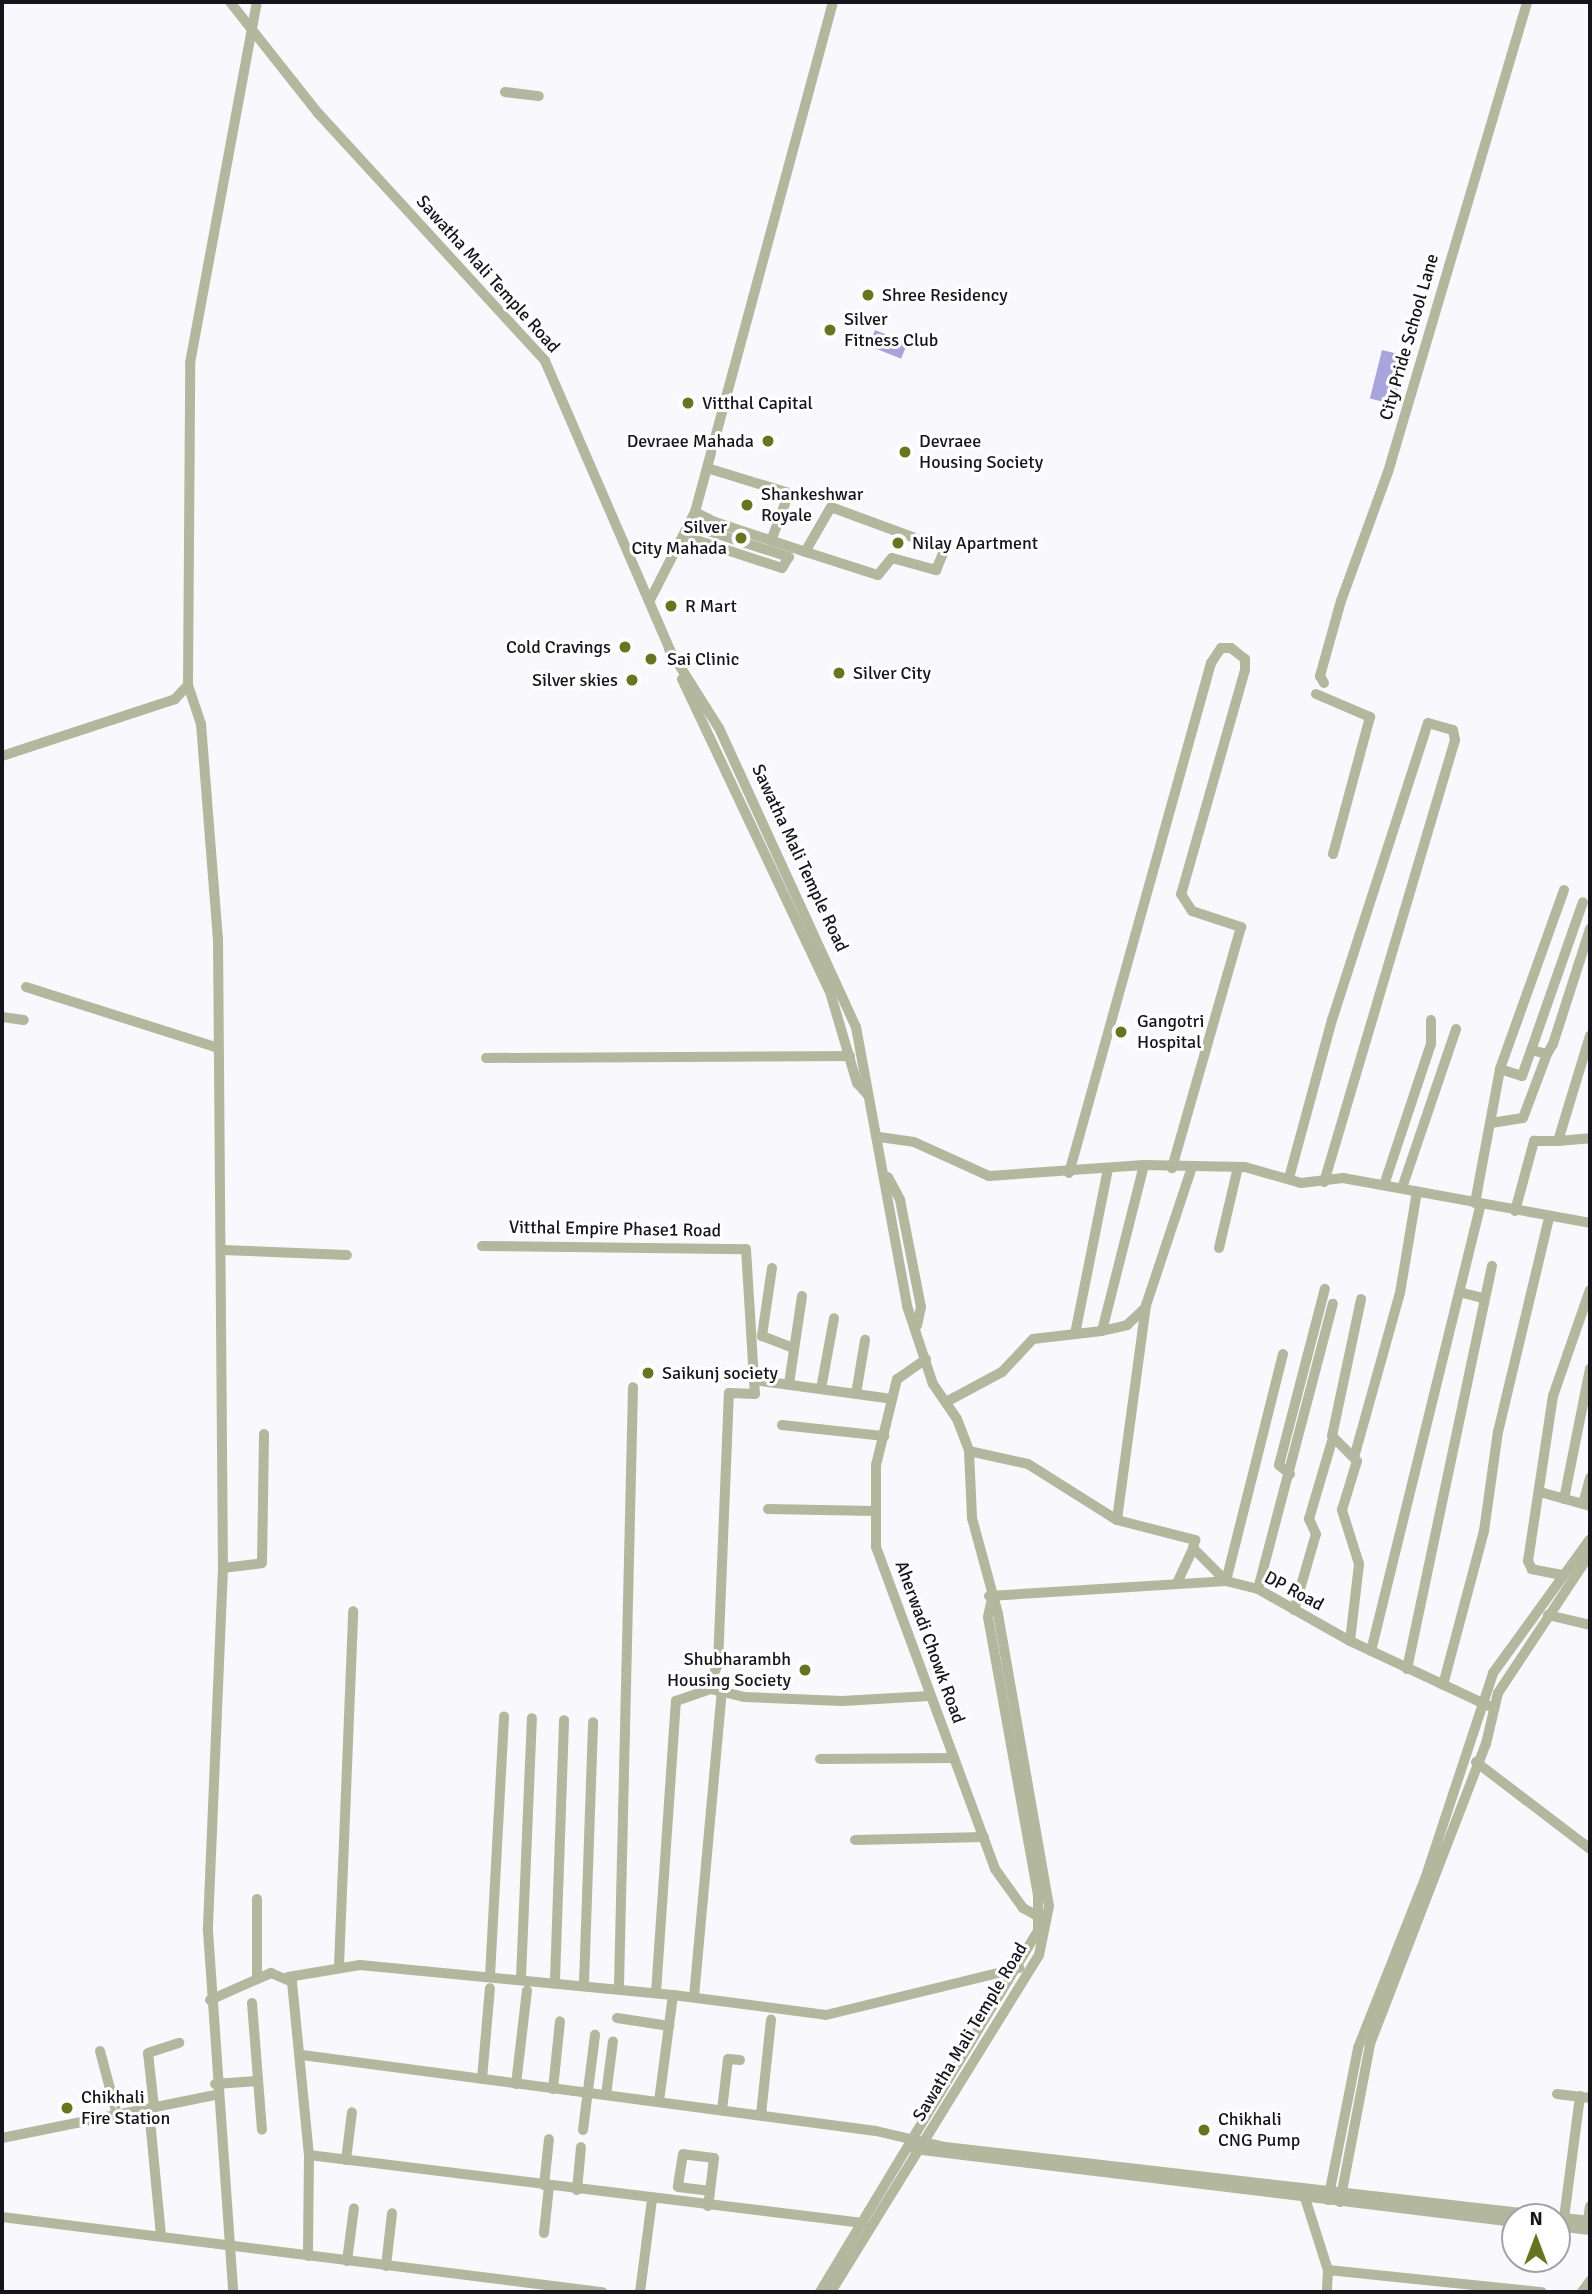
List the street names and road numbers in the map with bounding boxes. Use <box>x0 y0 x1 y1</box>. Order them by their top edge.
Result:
street label: Sawatha Mali Temple Road <box>412 191 564 357</box>
street label: City Pride School Lane <box>1375 251 1443 423</box>
street label: Sawatha Mali Temple Road <box>747 761 853 955</box>
street label: Vitthal Empire Phase1 Road <box>509 1216 721 1242</box>
street label: Aherwadi Chowk Road <box>891 1558 969 1726</box>
street label: DP Road <box>1261 1566 1327 1616</box>
street label: Sawatha Mali Temple Road <box>908 1939 1032 2125</box>

